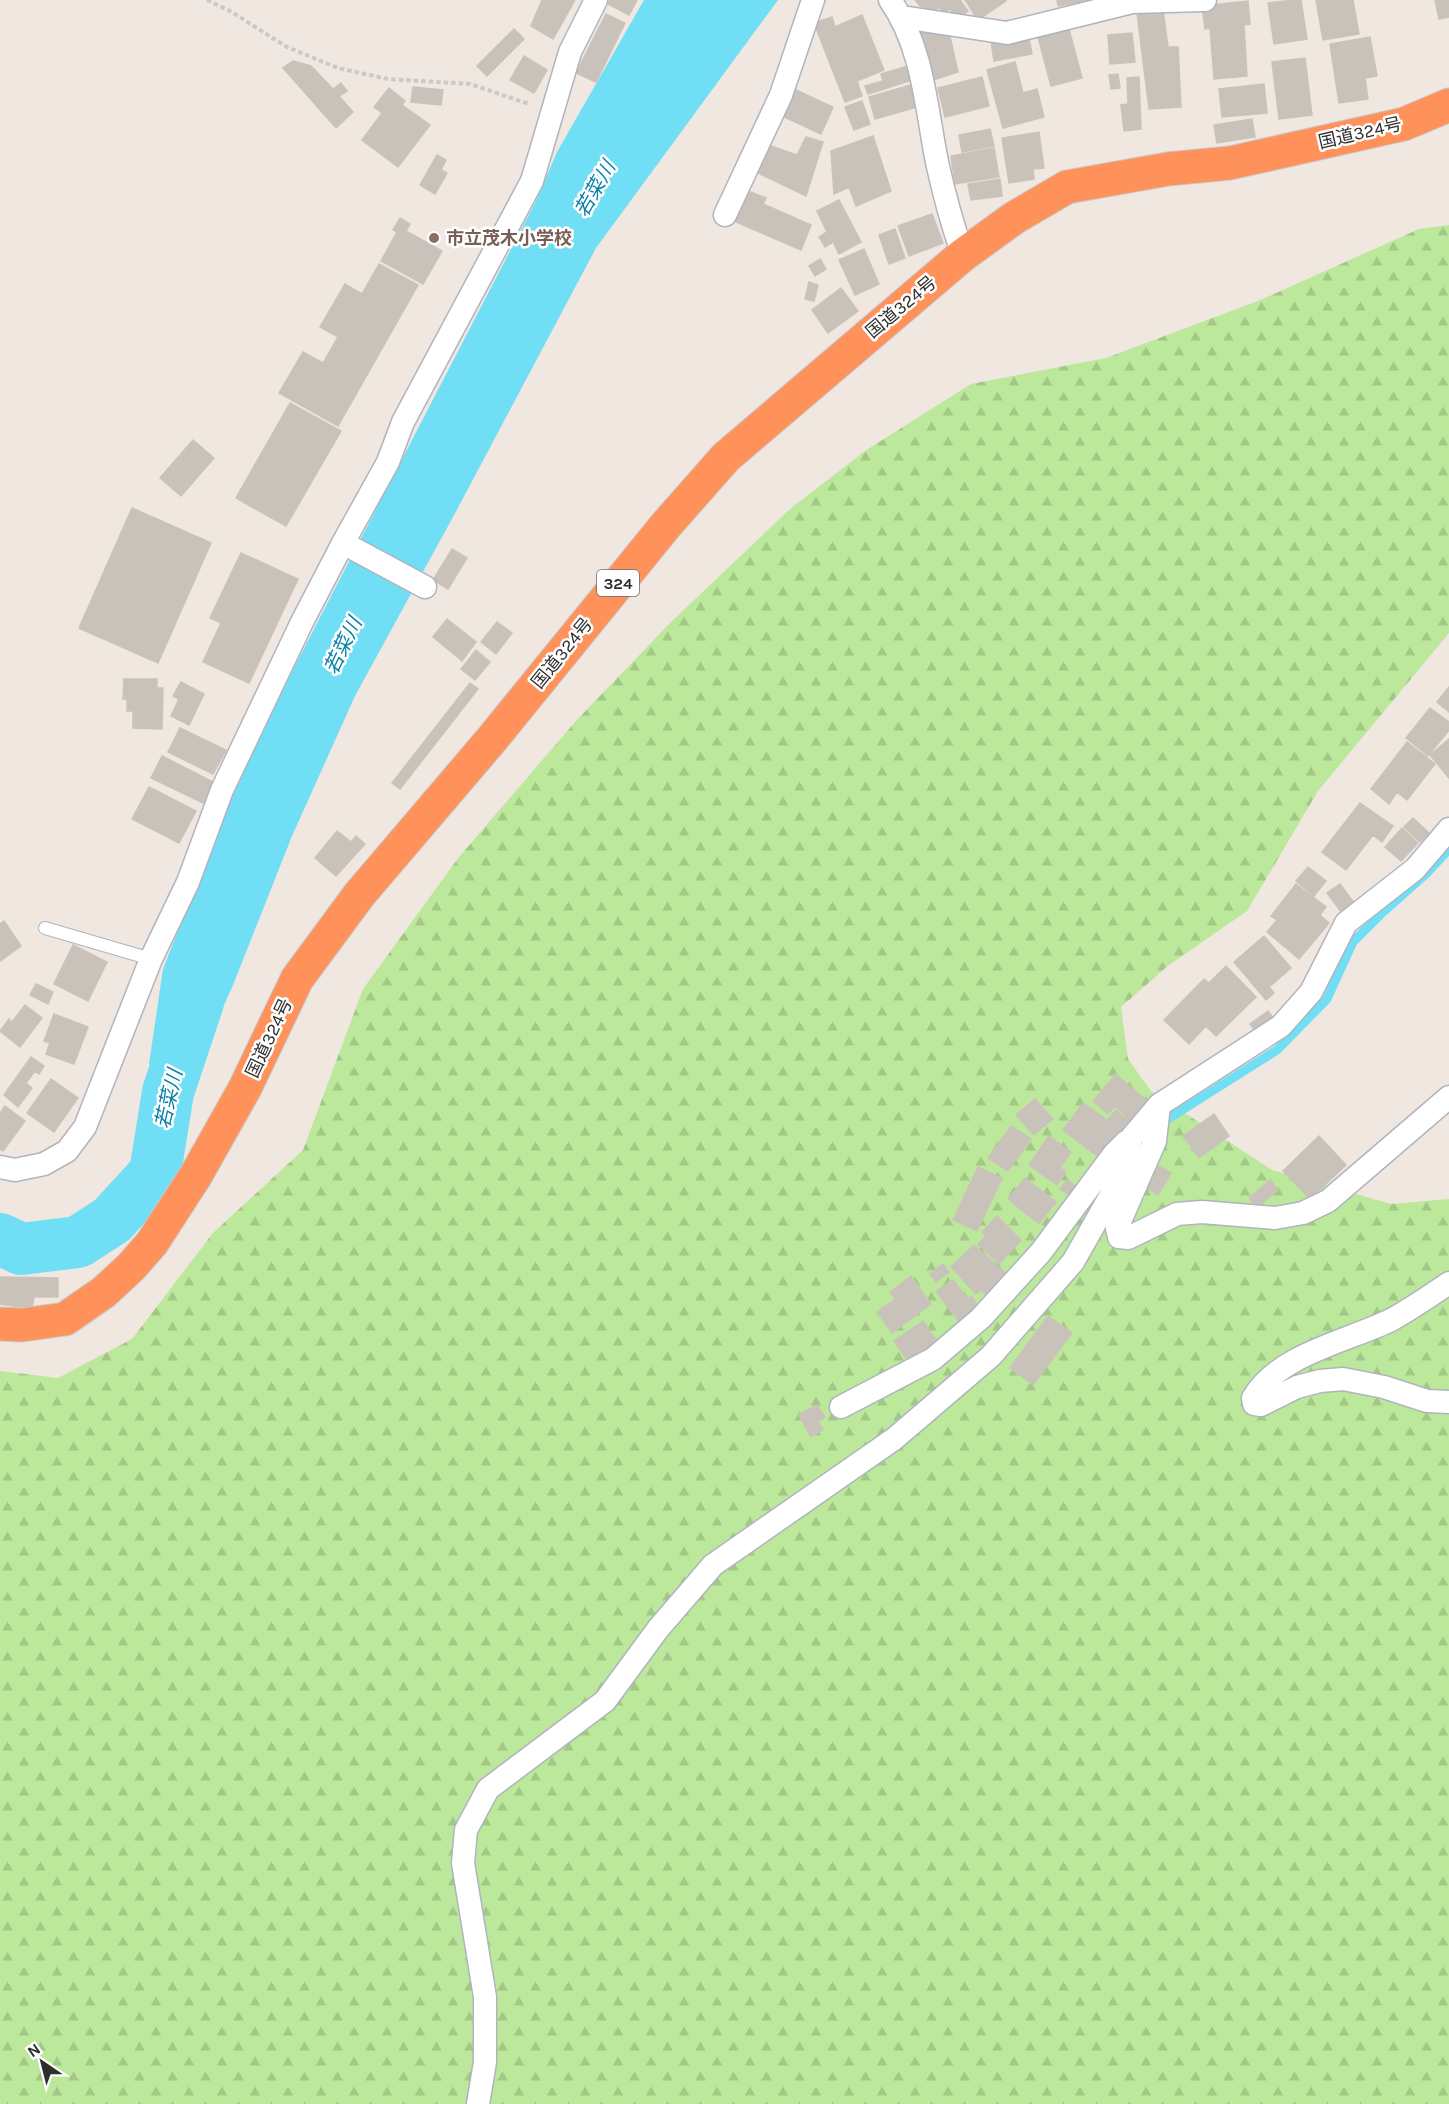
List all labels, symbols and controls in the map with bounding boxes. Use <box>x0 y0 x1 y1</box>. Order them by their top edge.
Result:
street label: 国道324号 <box>1316 113 1404 153</box>
water label: 若菜川 <box>570 156 621 221</box>
place label: 市立茂木小学校 <box>446 227 572 249</box>
marker: 市立茂木小学校 <box>427 231 441 245</box>
street label: 国道324号 <box>861 271 941 343</box>
road number: 324 <box>597 570 639 596</box>
water label: 若菜川 <box>320 612 367 678</box>
street label: 国道324号 <box>527 613 597 693</box>
street label: 国道324号 <box>241 995 297 1081</box>
water label: 若菜川 <box>151 1065 187 1131</box>
north arrow <box>12 2032 72 2092</box>
text: N <box>24 2039 44 2061</box>

